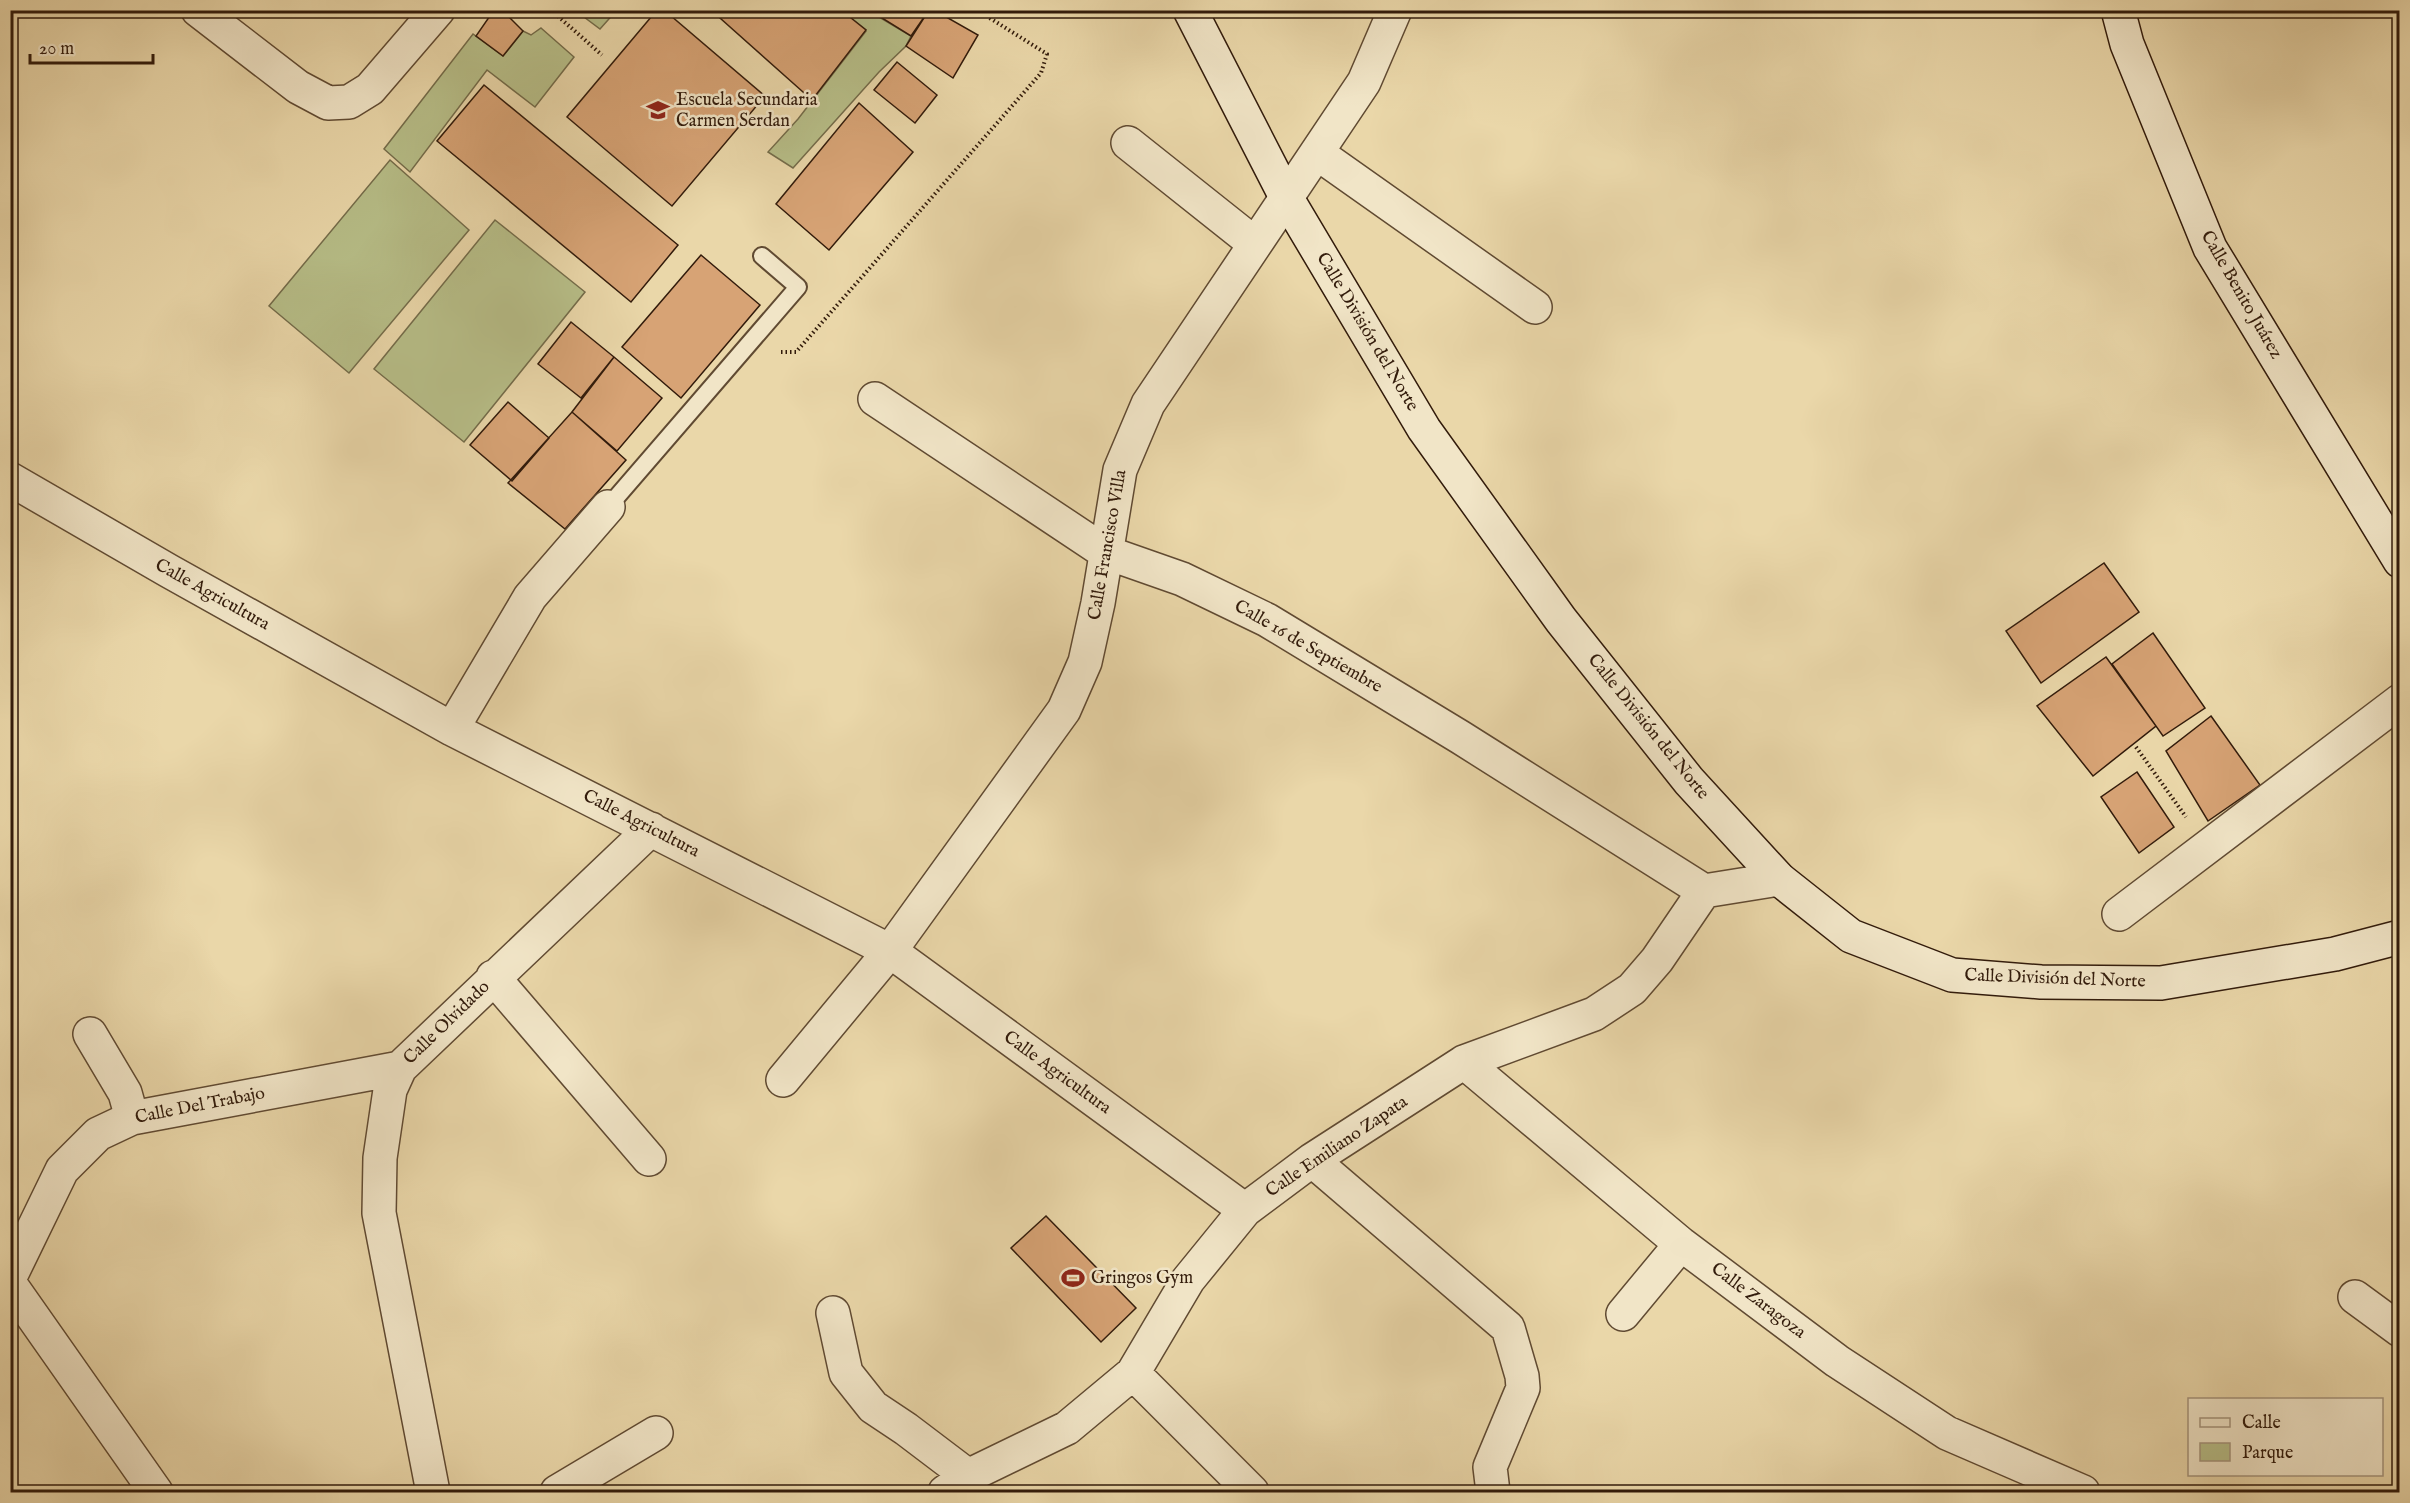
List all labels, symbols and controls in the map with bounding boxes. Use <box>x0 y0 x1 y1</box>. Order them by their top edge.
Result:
scale bar <box>30 27 153 65</box>
text: 20 m <box>39 38 74 61</box>
place label: Escuela Secundaria Carmen Serdan <box>676 89 818 133</box>
school or university icon: Escuela Secundaria Carmen Serdan <box>645 97 671 123</box>
street label: Calle Benito Juárez <box>2195 227 2287 363</box>
street label: Calle División del Norte <box>1310 248 1424 416</box>
street label: Calle Francisco Villa <box>1083 468 1133 622</box>
street label: Calle Agricultura <box>151 554 274 636</box>
street label: Calle 16 de Septiembre <box>1230 595 1386 699</box>
street label: Calle División del Norte <box>1582 649 1714 805</box>
street label: Calle Agricultura <box>579 785 703 863</box>
street label: Calle División del Norte <box>1964 964 2146 994</box>
street label: Calle Olvidado <box>399 976 495 1070</box>
street label: Calle Agricultura <box>999 1026 1116 1120</box>
street label: Calle Del Trabajo <box>133 1082 267 1130</box>
street label: Calle Emiliano Zapata <box>1262 1091 1413 1203</box>
street label: Calle Zaragoza <box>1706 1258 1810 1344</box>
sports icon: Gringos Gym <box>1060 1265 1086 1291</box>
place label: Gringos Gym <box>1091 1267 1193 1290</box>
legend <box>2188 1398 2383 1476</box>
text: Calle <box>2242 1412 2281 1435</box>
text: Parque <box>2242 1442 2293 1465</box>

